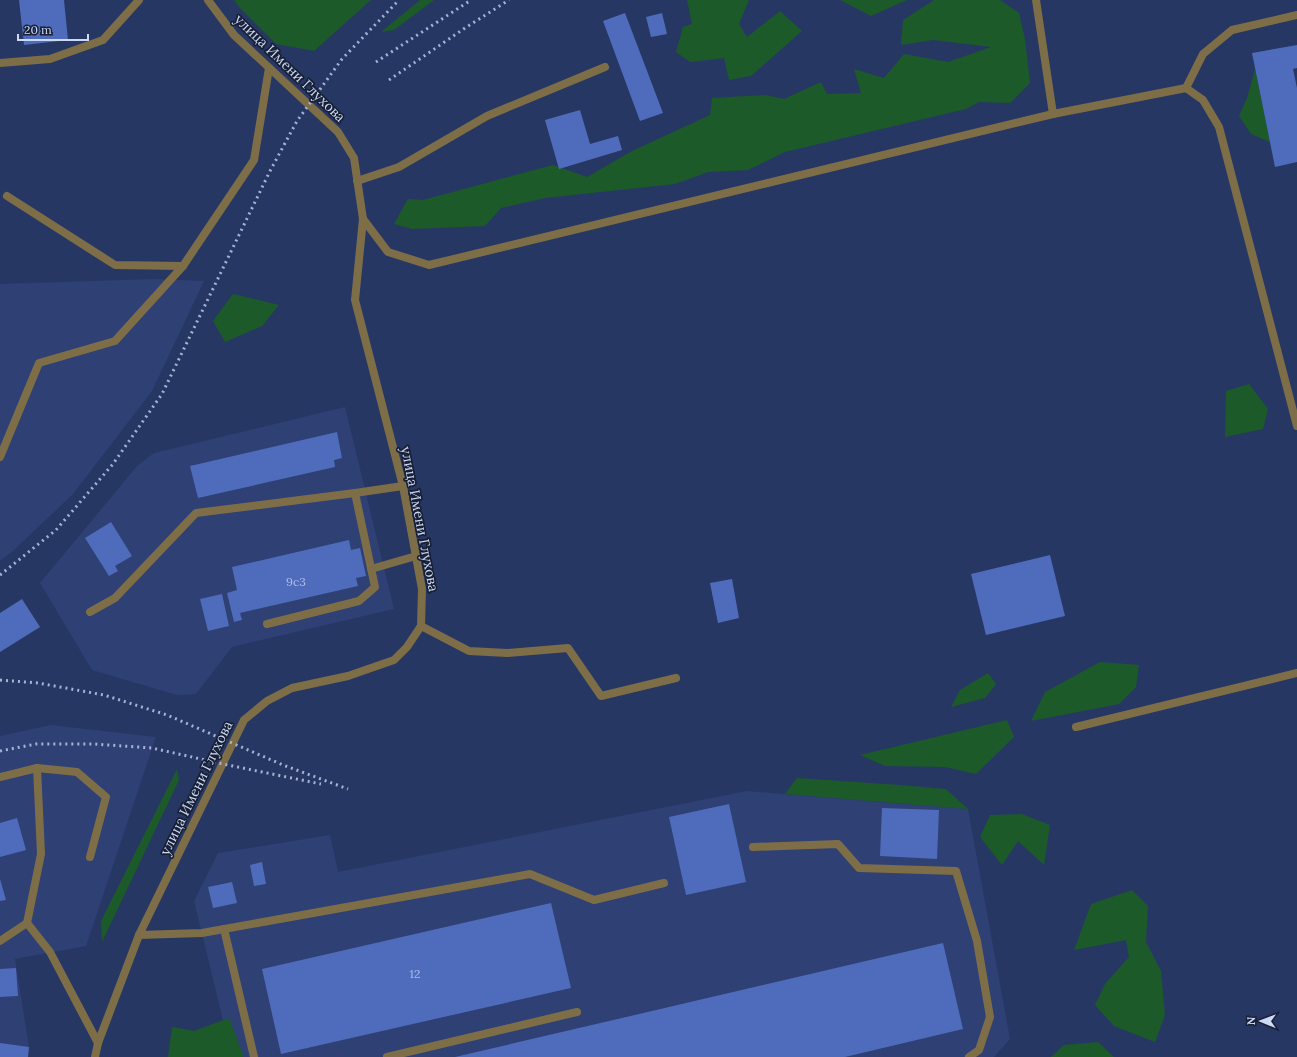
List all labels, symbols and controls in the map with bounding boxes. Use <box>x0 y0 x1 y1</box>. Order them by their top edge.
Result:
street label: улица Имени Глухова <box>231 10 349 126</box>
scale bar <box>18 16 88 42</box>
text: 20 m <box>24 22 52 37</box>
street label: улица Имени Глухова <box>397 445 443 593</box>
house number: 9с3 <box>286 574 306 589</box>
street label: улица Имени Глухова <box>156 718 236 858</box>
house number: 12 <box>410 966 420 981</box>
north arrow <box>1241 1001 1281 1041</box>
text: N <box>1244 1016 1258 1025</box>

